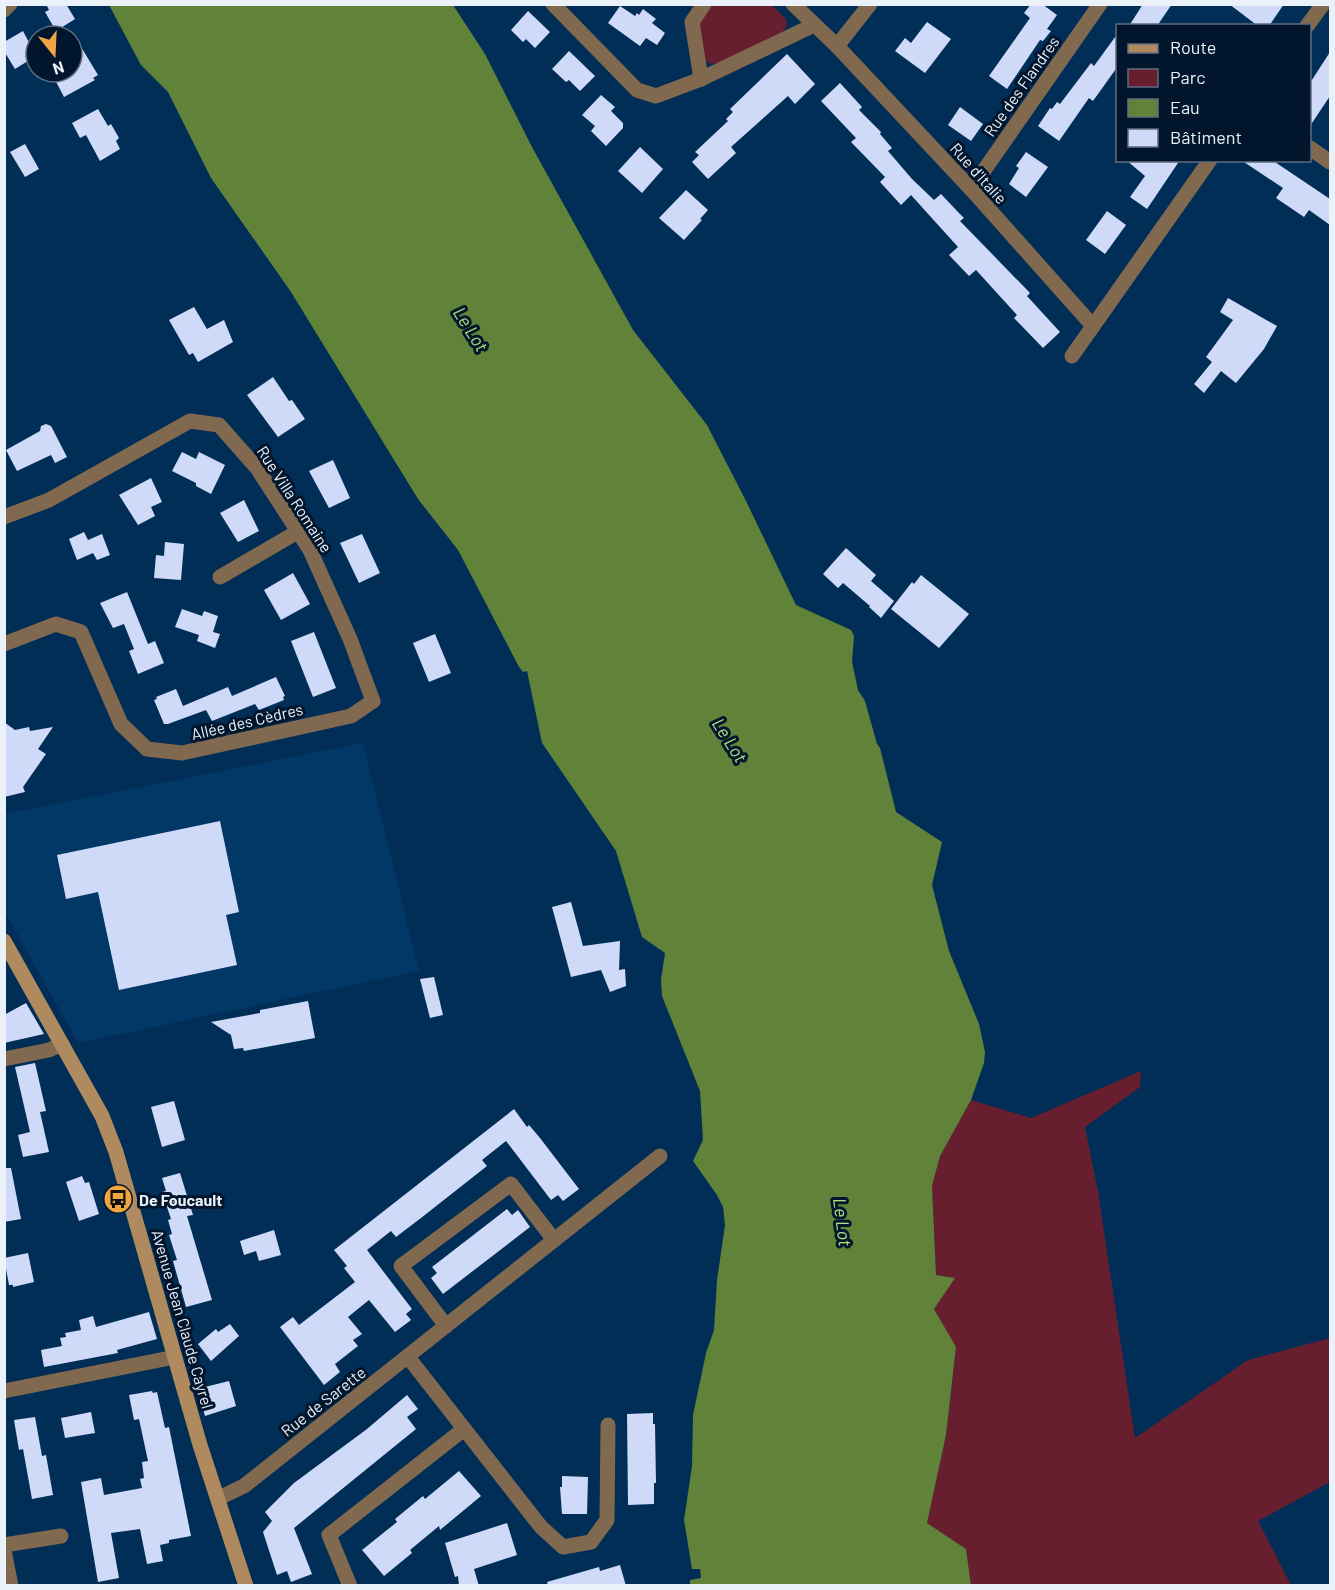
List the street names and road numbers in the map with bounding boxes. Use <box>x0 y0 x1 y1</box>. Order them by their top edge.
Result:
street label: Rue des Flandres <box>979 32 1063 140</box>
street label: Rue d'Italie <box>947 139 1011 207</box>
street label: Rue Villa Romaine <box>253 442 337 556</box>
street label: Allée des Cèdres <box>189 699 305 743</box>
street label: Avenue Jean Claude Cayrel <box>148 1227 218 1411</box>
street label: Rue de Sarette <box>277 1362 369 1440</box>

